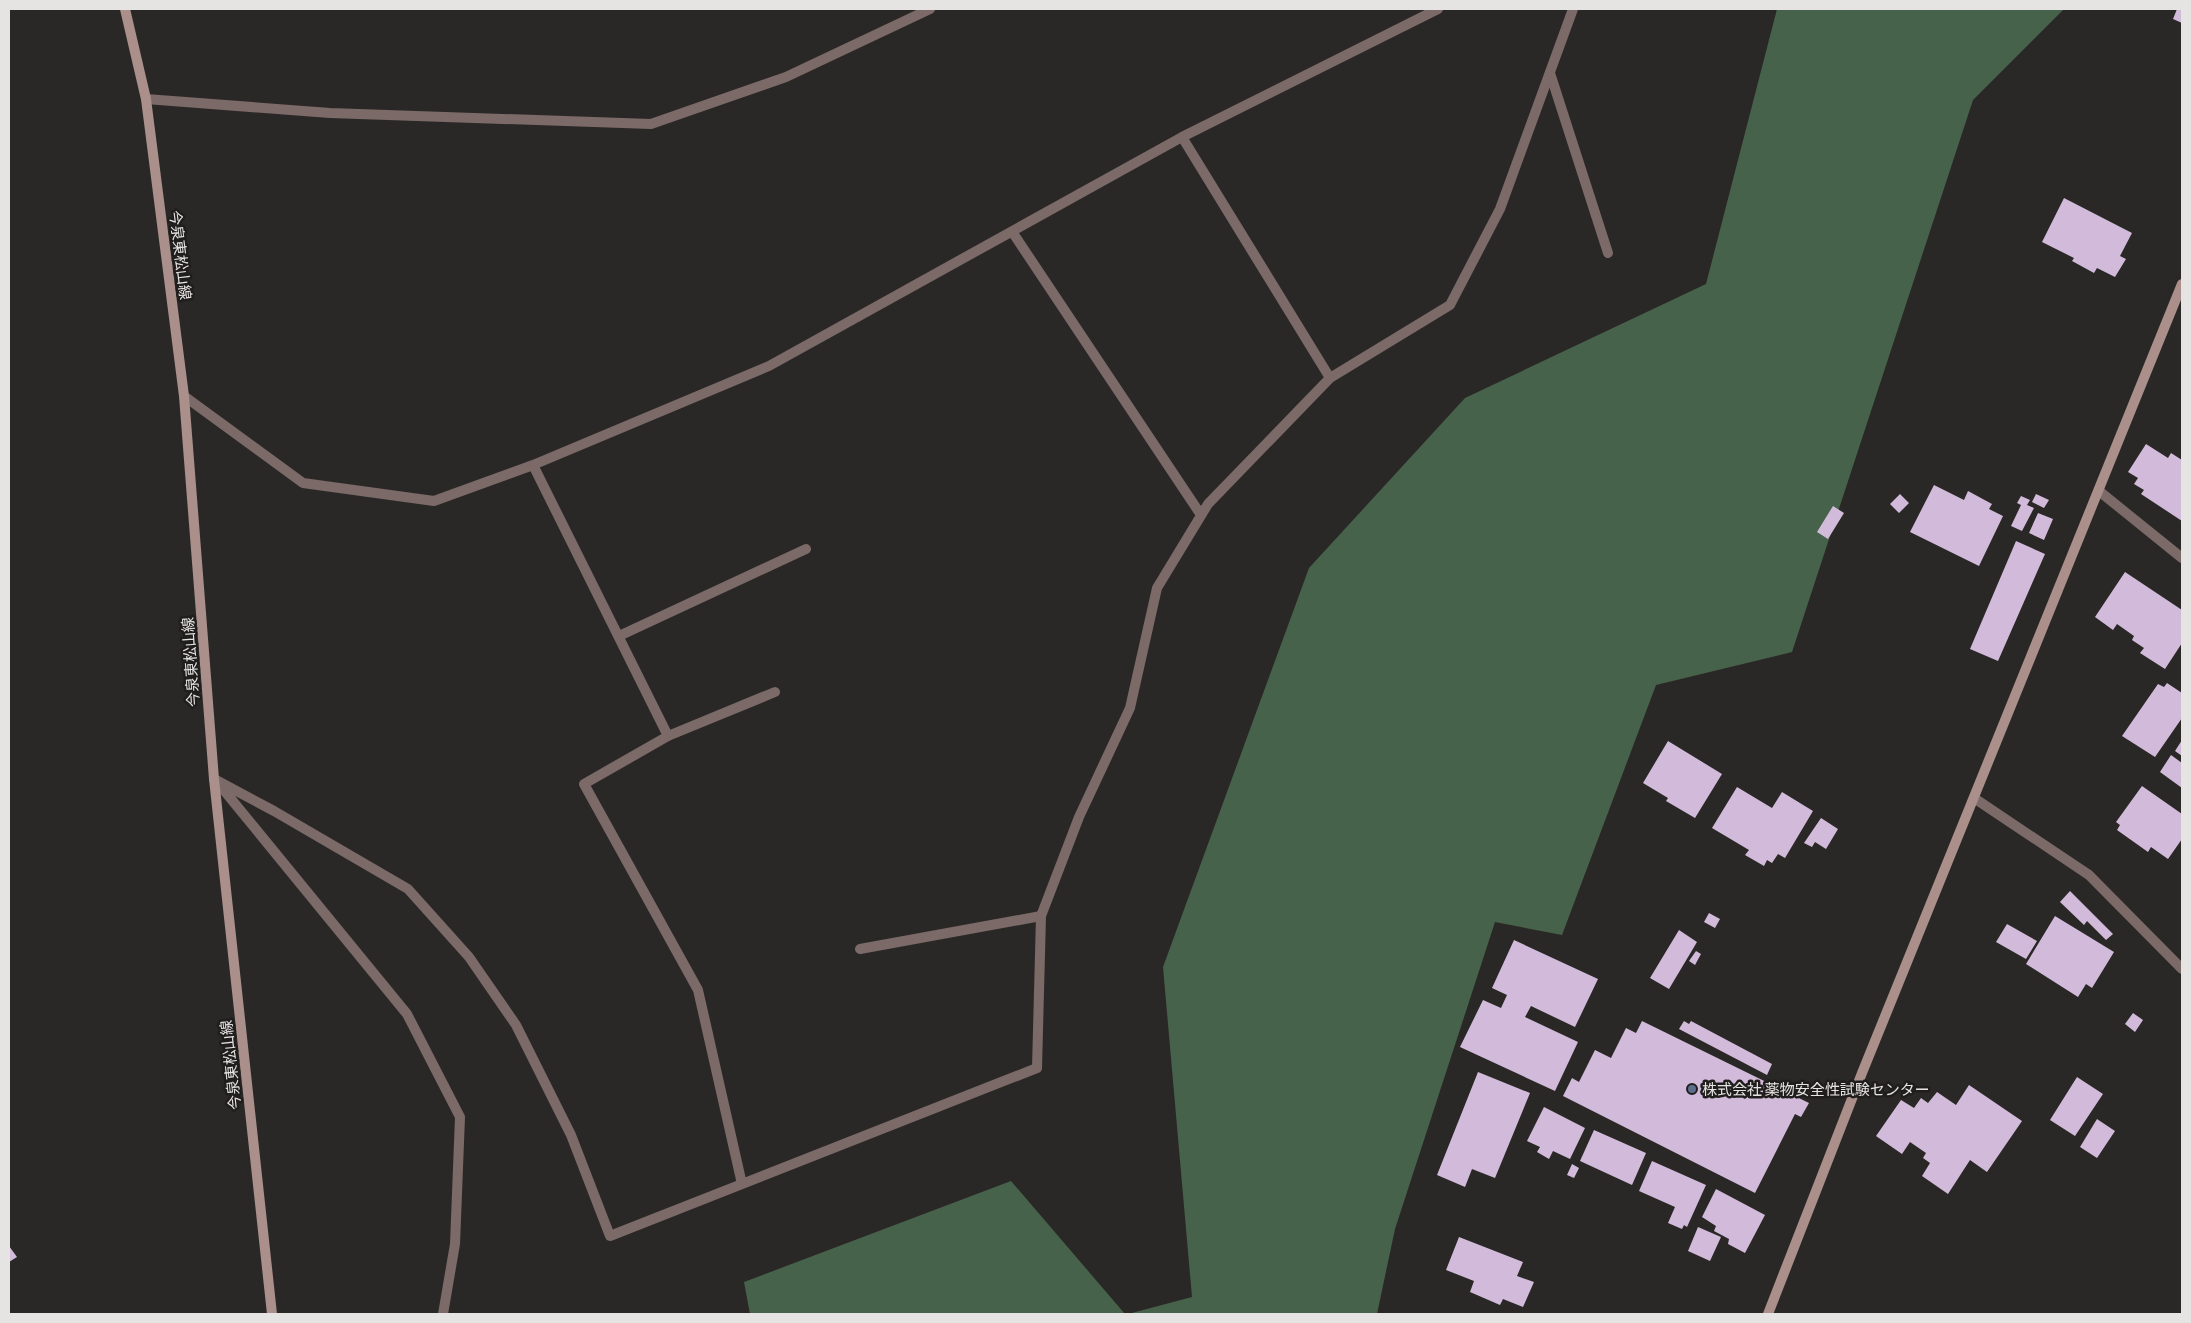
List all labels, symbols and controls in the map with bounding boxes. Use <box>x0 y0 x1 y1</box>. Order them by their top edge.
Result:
street label: 今泉東松山線 <box>167 209 195 301</box>
street label: 今泉東松山線 <box>178 616 202 708</box>
street label: 今泉東松山線 <box>216 1019 244 1111</box>
place label: 株式会社 薬物安全性試験センター <box>1702 1080 1930 1098</box>
marker: 株式会社 薬物安全性試験センター <box>1686 1083 1698 1095</box>

